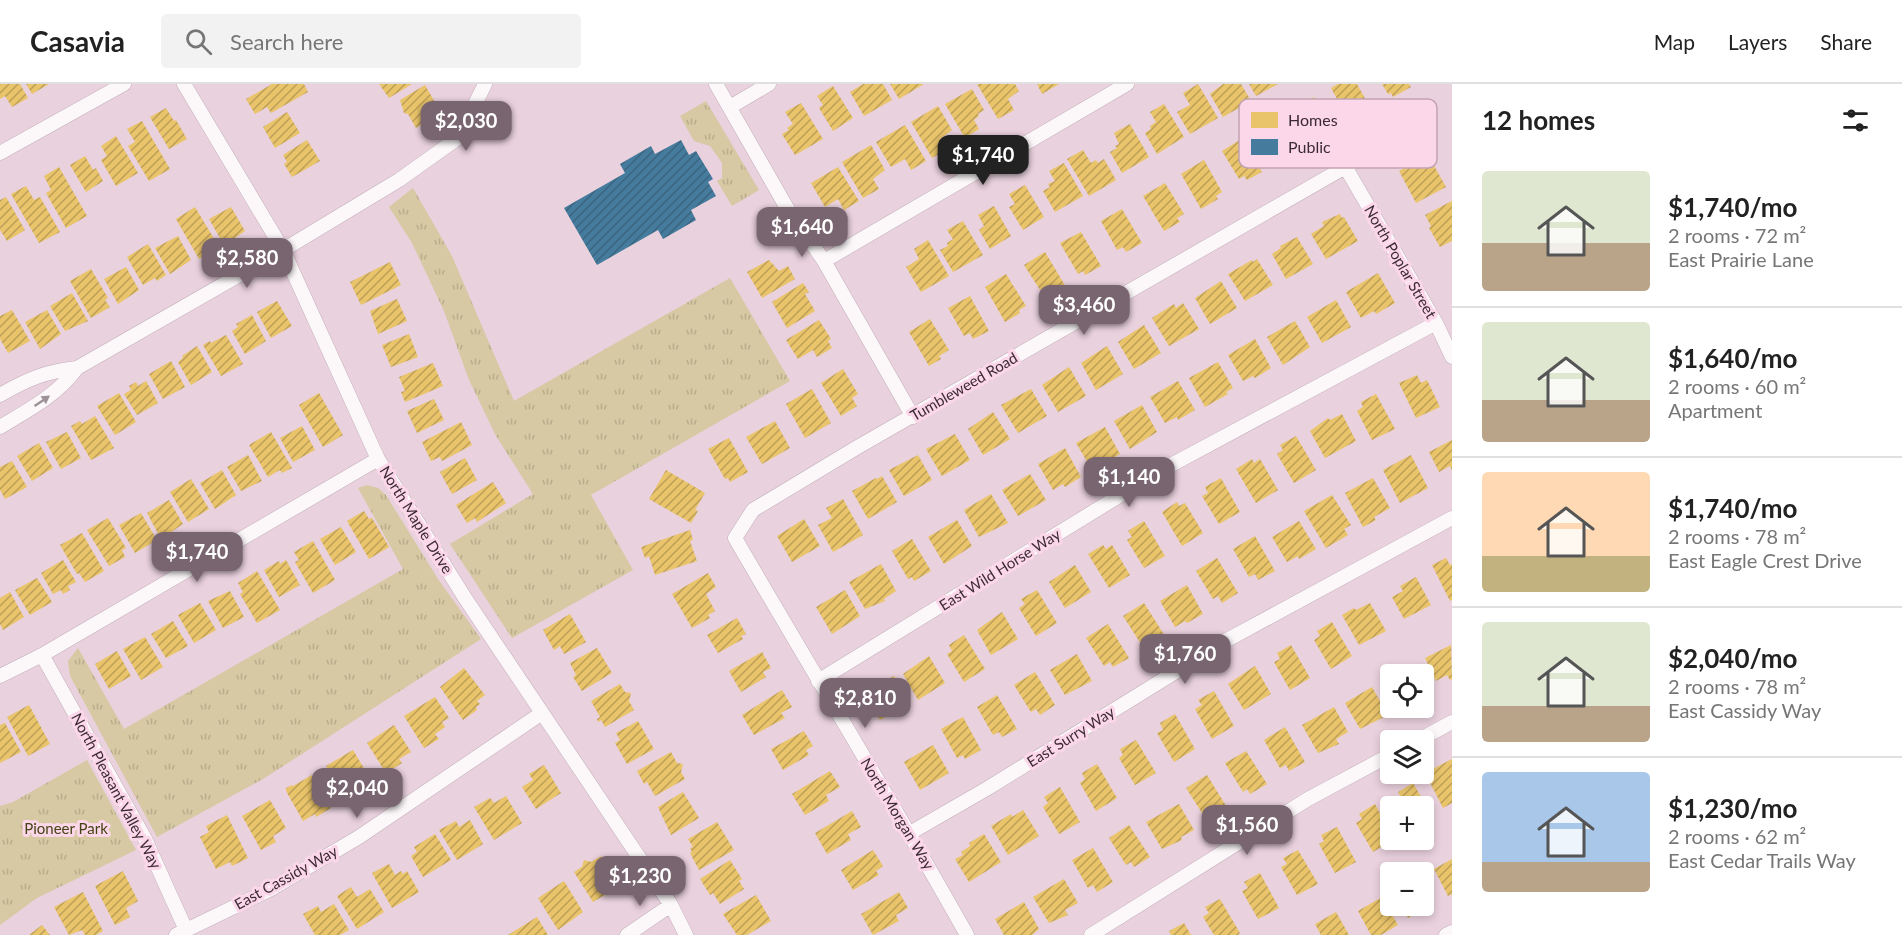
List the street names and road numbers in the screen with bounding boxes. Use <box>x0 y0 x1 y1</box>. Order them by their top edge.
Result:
street label: North Poplar Street <box>1361 202 1441 322</box>
street label: Tumbleweed Road <box>907 348 1020 424</box>
street label: North Maple Drive <box>377 462 457 577</box>
street label: East Wild Horse Way <box>936 524 1064 614</box>
street label: East Surry Way <box>1023 702 1118 770</box>
street label: North Pleasant Valley Way <box>68 710 166 872</box>
street label: North Morgan Way <box>857 754 938 873</box>
street label: East Cassidy Way <box>231 841 340 913</box>

